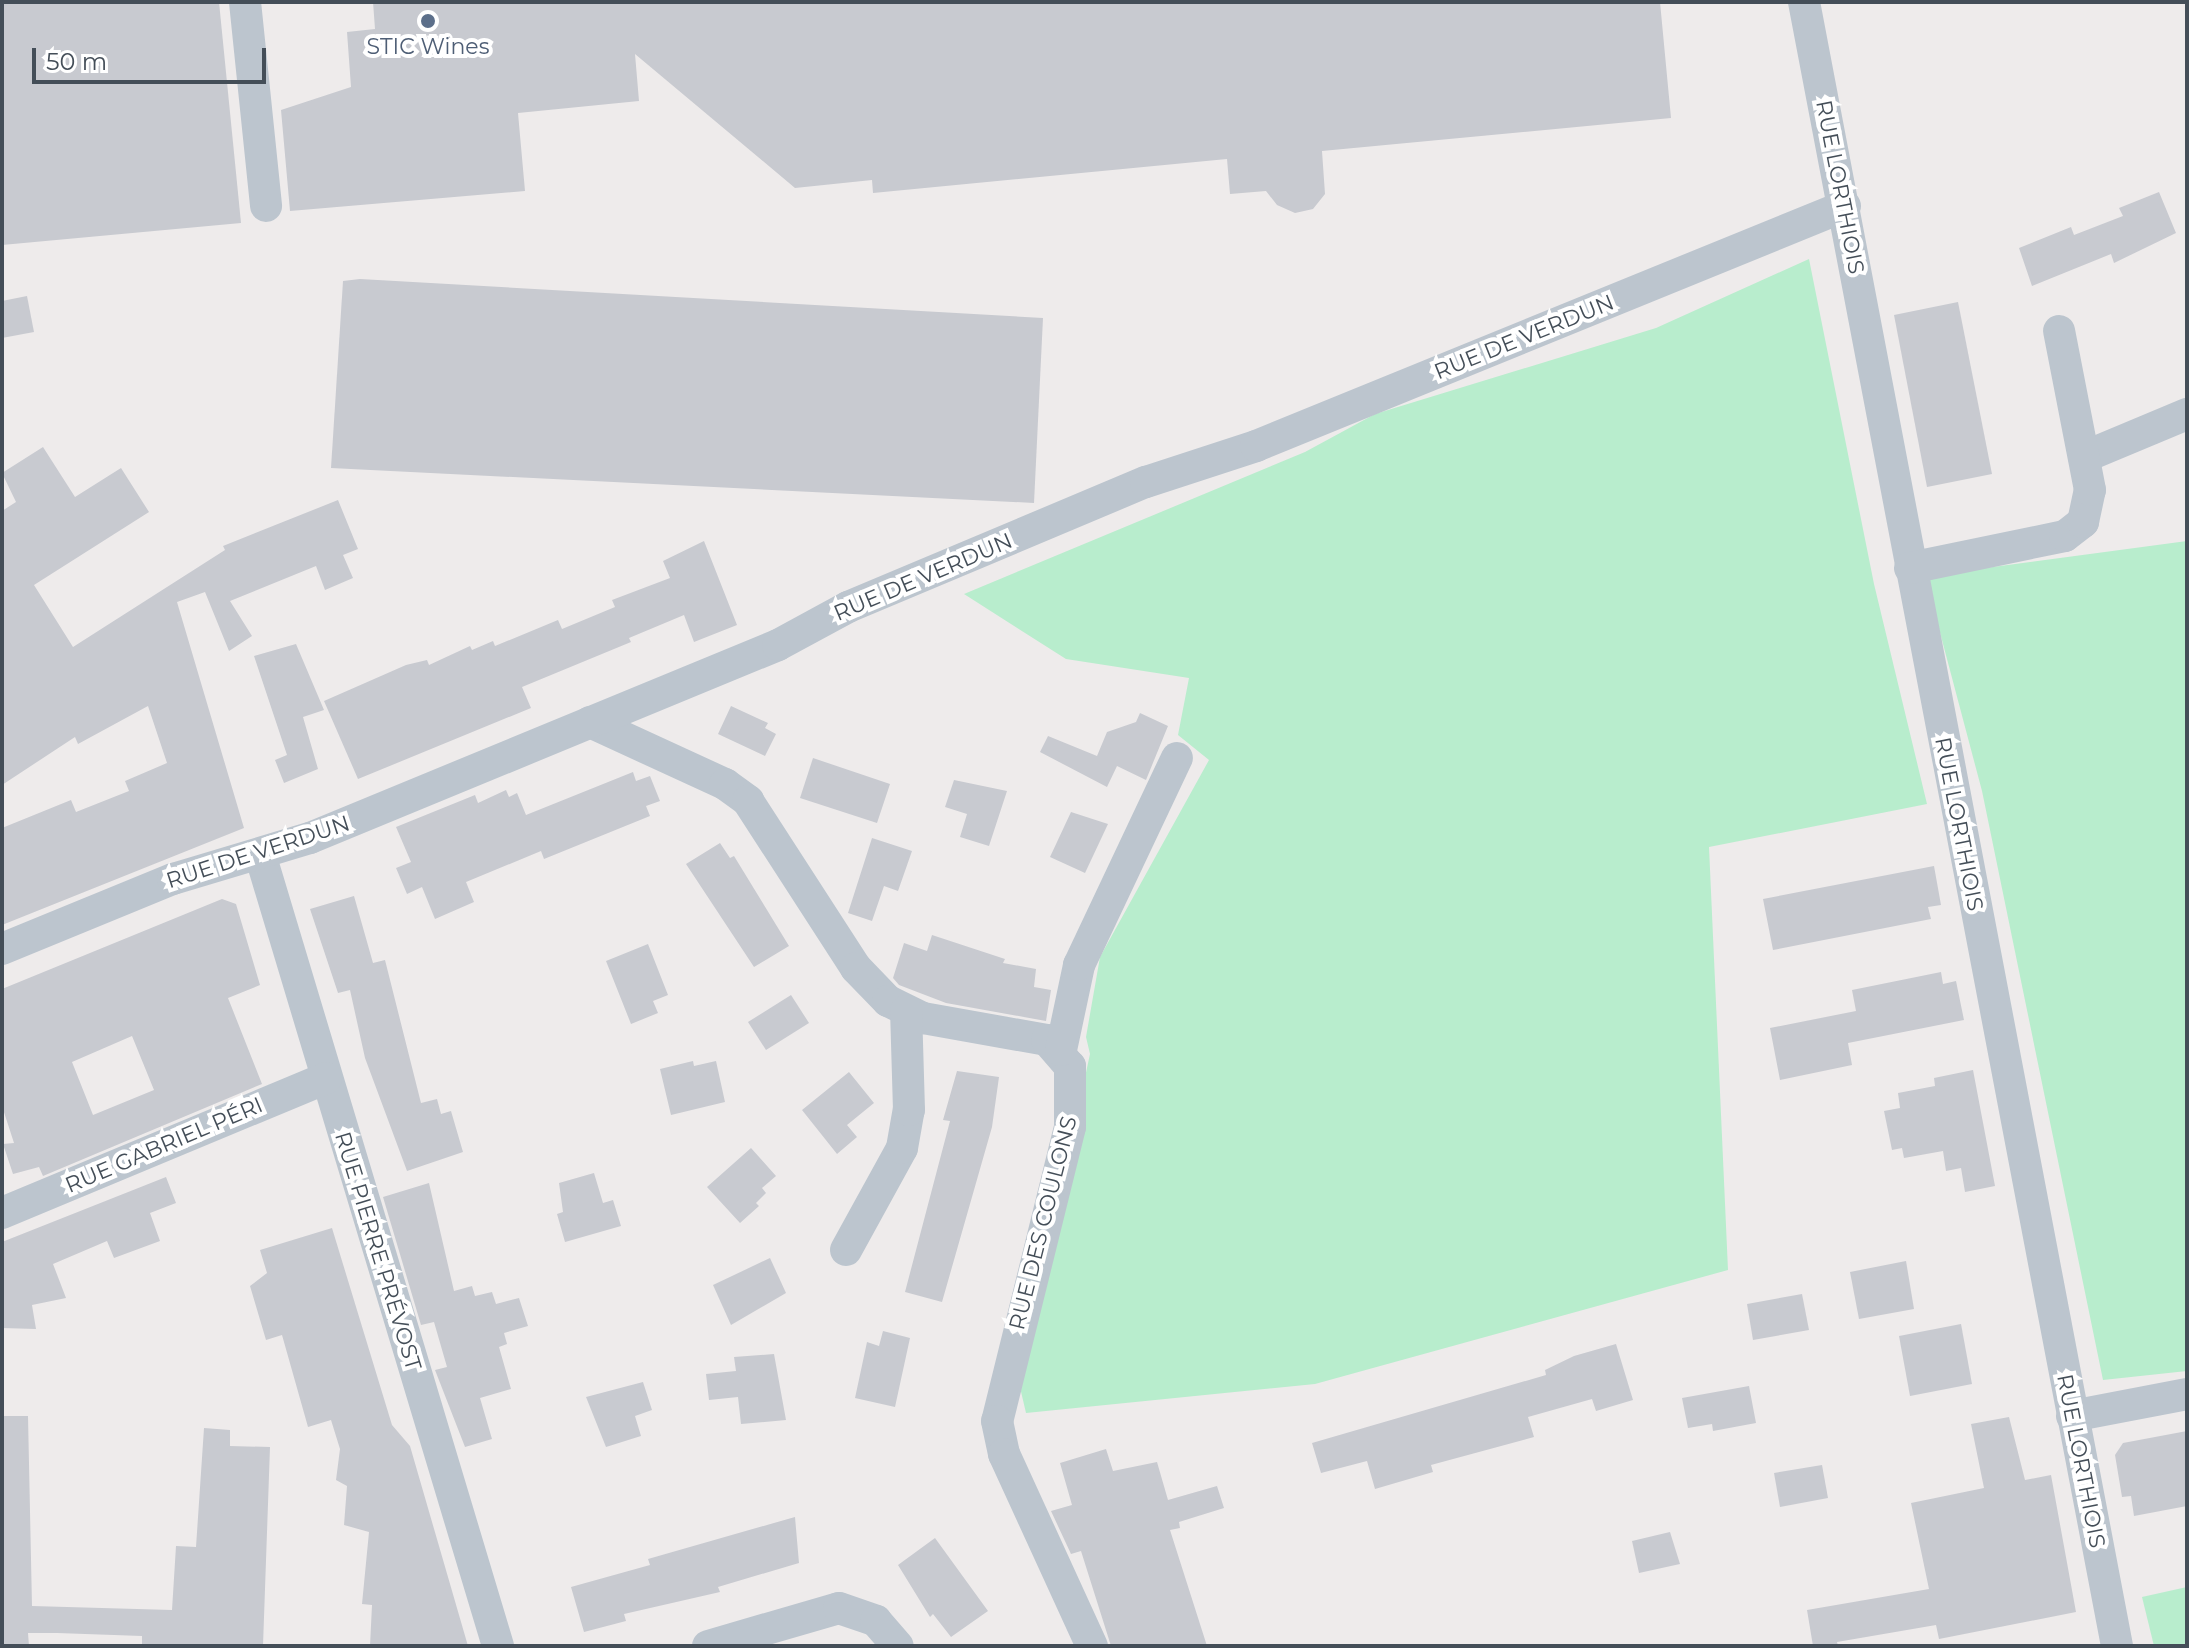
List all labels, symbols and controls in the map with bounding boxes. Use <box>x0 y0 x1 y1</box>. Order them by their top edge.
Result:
marker: STIC Wines <box>419 12 437 30</box>
scale bar <box>36 32 270 82</box>
place label: STIC Wines <box>367 34 489 60</box>
text: 50 m <box>46 47 107 76</box>
street label: RUE LORTHIOIS <box>1810 98 1870 276</box>
street label: RUE DE VERDUN <box>1430 289 1618 385</box>
street label: RUE DE VERDUN <box>830 527 1016 627</box>
street label: RUE LORTHIOIS <box>1929 735 1989 913</box>
street label: RUE DE VERDUN <box>163 810 353 894</box>
street label: RUE GABRIEL PÉRI <box>61 1091 267 1199</box>
street label: RUE DES COULONS <box>1004 1113 1082 1333</box>
street label: RUE PIERRE PRÉVOST <box>329 1128 427 1374</box>
street label: RUE LORTHIOIS <box>2051 1372 2111 1550</box>

